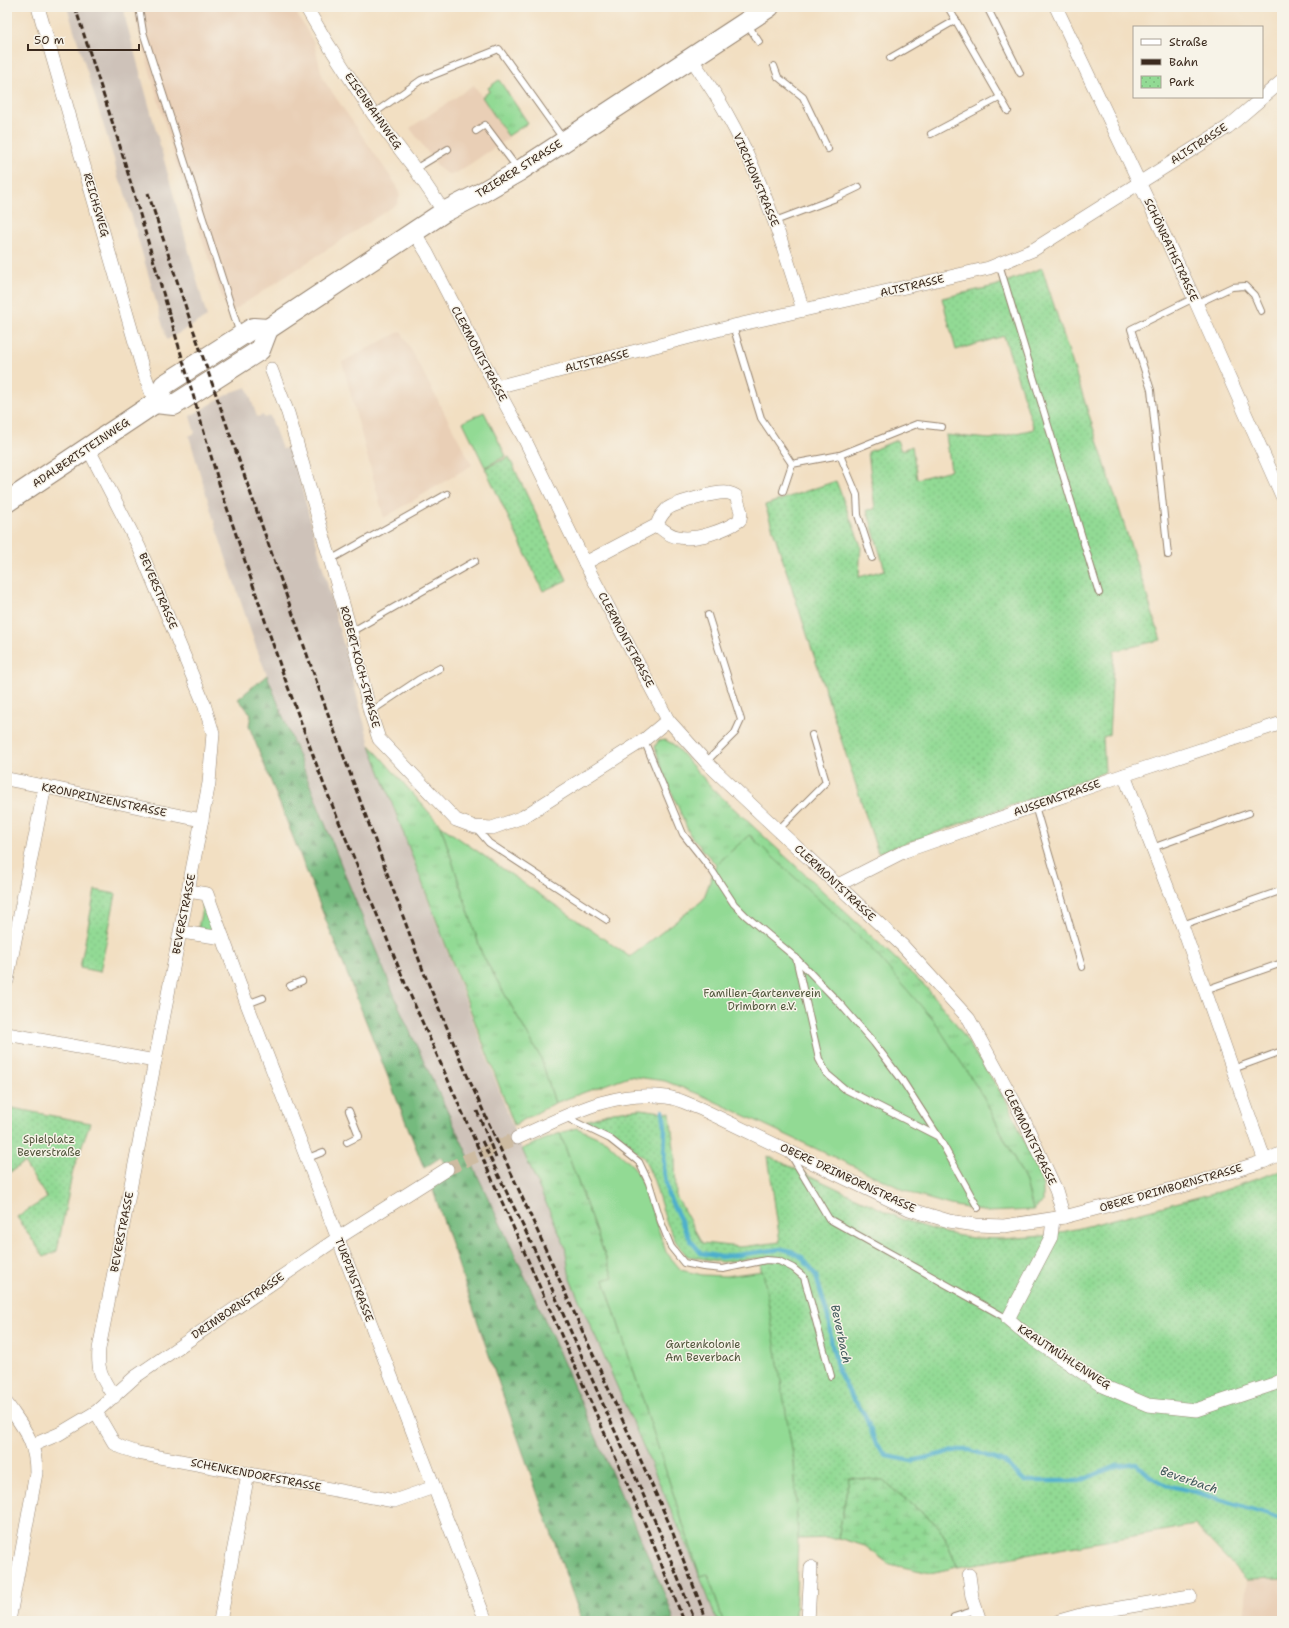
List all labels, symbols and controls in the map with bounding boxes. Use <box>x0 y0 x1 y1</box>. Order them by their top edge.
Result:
scale bar <box>28 26 139 52</box>
legend <box>1133 26 1263 98</box>
text: 50 m <box>34 32 64 48</box>
text: Straße <box>1169 34 1208 50</box>
text: Bahn <box>1169 54 1198 70</box>
street label: EISENBAHNWEG <box>341 70 405 153</box>
text: Park <box>1169 74 1195 90</box>
street label: ALTSTRASSE <box>1167 120 1231 168</box>
street label: VIRCHOWSTRASSE <box>729 131 783 229</box>
street label: TRIERER STRASSE <box>473 136 565 202</box>
street label: REICHSWEG <box>80 171 113 240</box>
street label: SCHÖNRATHSTRASSE <box>1140 196 1202 304</box>
street label: ALTSTRASSE <box>878 271 946 301</box>
street label: CLERMONTSTRASSE <box>447 304 511 404</box>
street label: ALTSTRASSE <box>563 346 631 376</box>
street label: ADALBERTSTEINWEG <box>29 414 133 491</box>
street label: BEVERSTRASSE <box>135 550 181 632</box>
street label: CLERMONTSTRASSE <box>594 590 658 690</box>
street label: ROBERT-KOCH-STRASSE <box>336 604 384 730</box>
street label: AUSSEMSTRASSE <box>1011 776 1103 820</box>
street label: KRONPRINZENSTRASSE <box>40 779 168 821</box>
street label: CLERMONTSTRASSE <box>791 841 879 925</box>
street label: BEVERSTRASSE <box>169 872 199 956</box>
park label: Familien-Gartenverein Drimborn e.V. <box>703 986 821 1014</box>
street label: CLERMONTSTRASSE <box>1000 1086 1060 1188</box>
park label: Spielplatz Beverstraße <box>17 1132 81 1160</box>
street label: OBERE DRIMBORNSTRASSE <box>778 1140 918 1216</box>
street label: OBERE DRIMBORNSTRASSE <box>1098 1160 1244 1216</box>
street label: BEVERSTRASSE <box>107 1190 137 1274</box>
street label: TURPINSTRASSE <box>331 1236 377 1324</box>
street label: DRIMBORNSTRASSE <box>189 1269 287 1343</box>
water label: Beverbach <box>827 1303 855 1365</box>
street label: KRAUTMÜHLENWEG <box>1015 1321 1114 1393</box>
park label: Gartenkolonie Am Beverbach <box>665 1337 741 1365</box>
street label: SCHENKENDORFSTRASSE <box>189 1455 323 1495</box>
water label: Beverbach <box>1158 1463 1220 1497</box>

